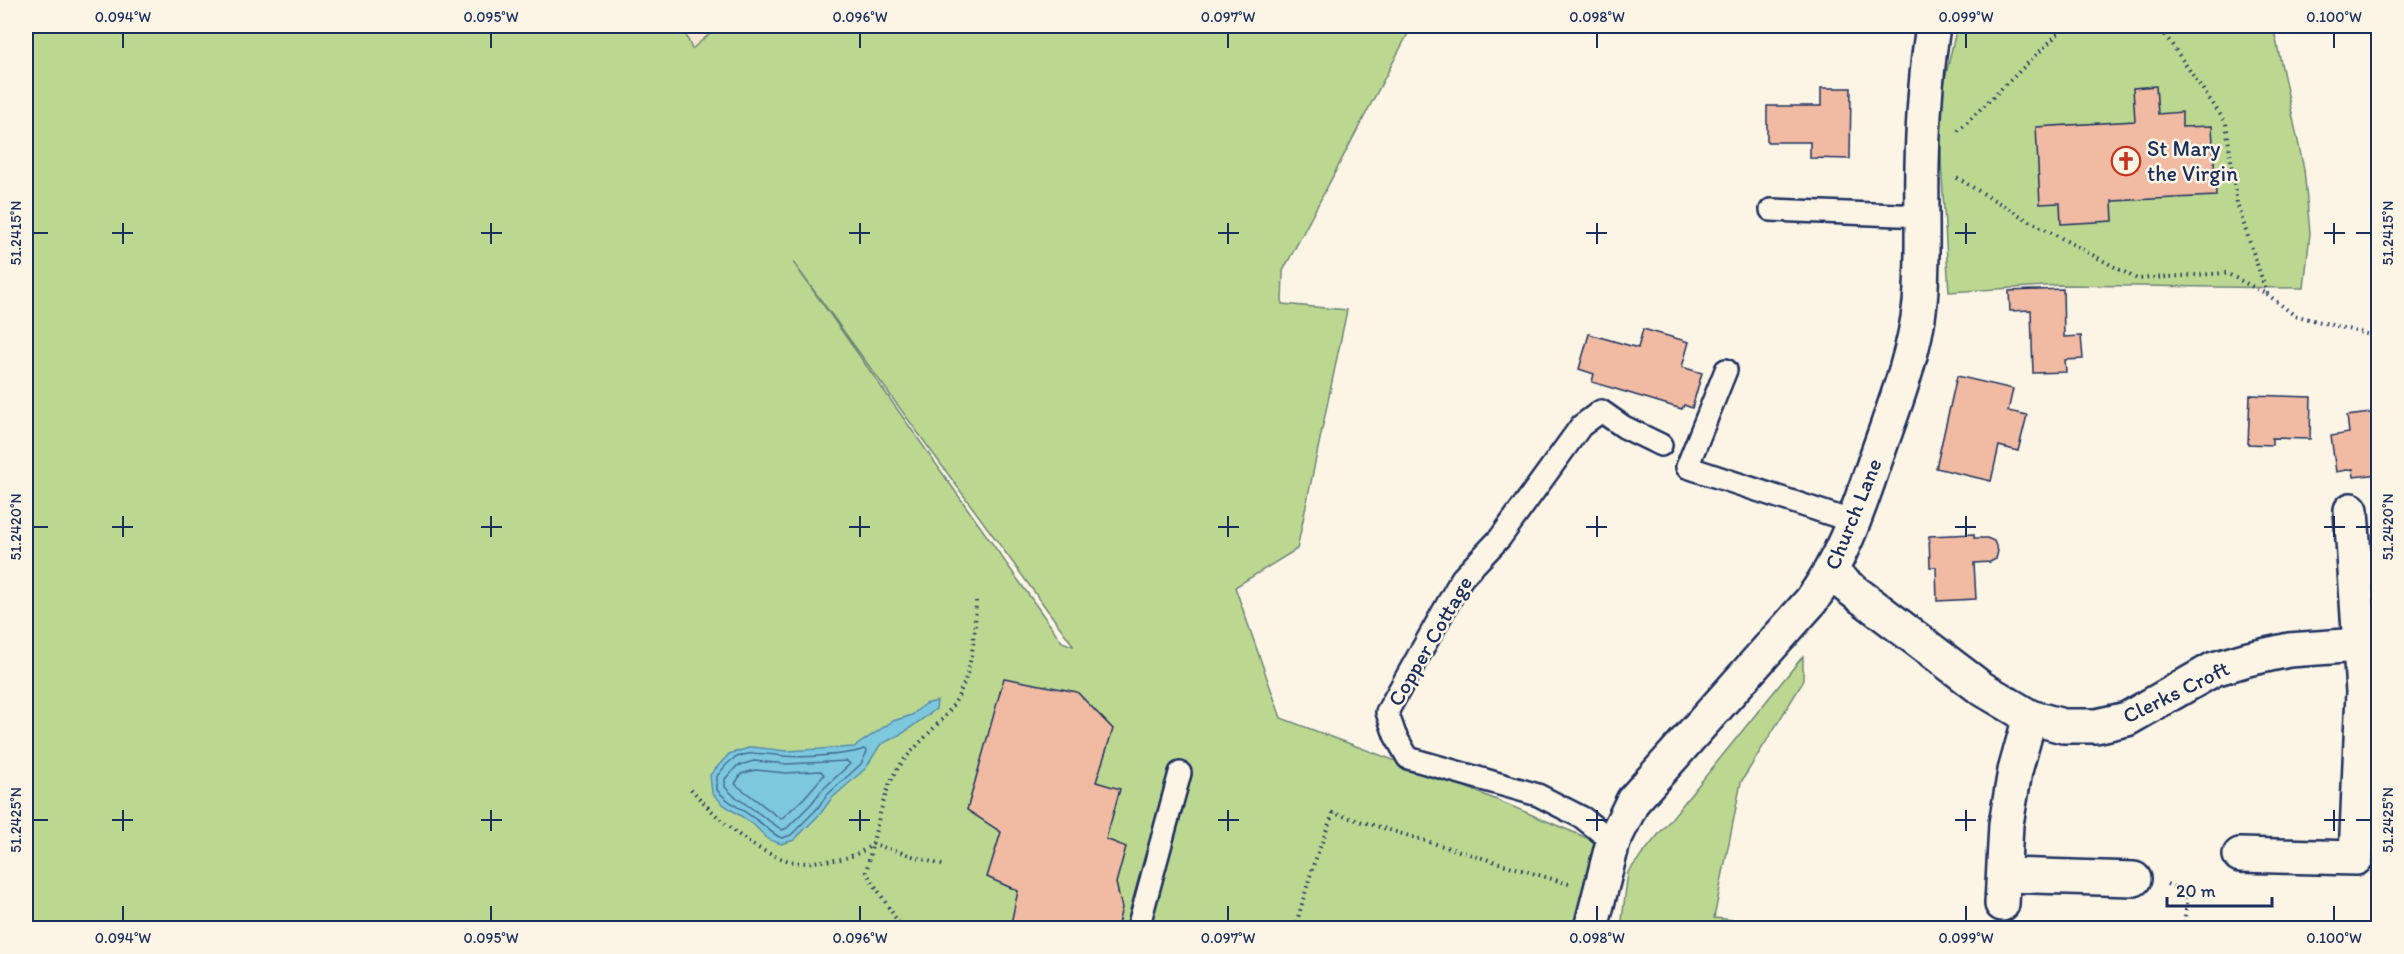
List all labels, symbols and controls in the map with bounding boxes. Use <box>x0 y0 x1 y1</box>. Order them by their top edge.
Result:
text: 0.094°W <box>95 8 151 26</box>
text: 0.095°W <box>463 8 519 26</box>
text: 0.096°W <box>832 8 888 26</box>
text: 0.097°W <box>1201 8 1256 26</box>
text: 0.098°W <box>1569 8 1625 26</box>
text: 0.099°W <box>1938 8 1994 26</box>
text: 0.100°W <box>2306 8 2362 26</box>
place label: St Mary the Virgin <box>2147 135 2238 187</box>
church icon: St Mary the Virgin <box>2110 145 2142 177</box>
text: 51.2415°N <box>7 201 25 265</box>
text: 51.2415°N <box>2379 201 2397 265</box>
street label: Church Lane <box>1818 454 1888 574</box>
text: 51.2420°N <box>7 493 25 561</box>
text: 51.2420°N <box>2379 493 2397 561</box>
street label: Copper Cottage <box>1382 571 1478 711</box>
street label: Clerks Croft <box>2118 655 2234 729</box>
text: 51.2425°N <box>7 787 25 853</box>
text: 51.2425°N <box>2379 787 2397 853</box>
scale bar <box>2167 870 2272 908</box>
text: 20 m <box>2176 880 2216 902</box>
text: 0.094°W <box>95 929 151 947</box>
text: 0.095°W <box>463 929 519 947</box>
text: 0.096°W <box>832 929 888 947</box>
text: 0.097°W <box>1201 929 1256 947</box>
text: 0.098°W <box>1569 929 1625 947</box>
text: 0.099°W <box>1938 929 1994 947</box>
text: 0.100°W <box>2306 929 2362 947</box>

